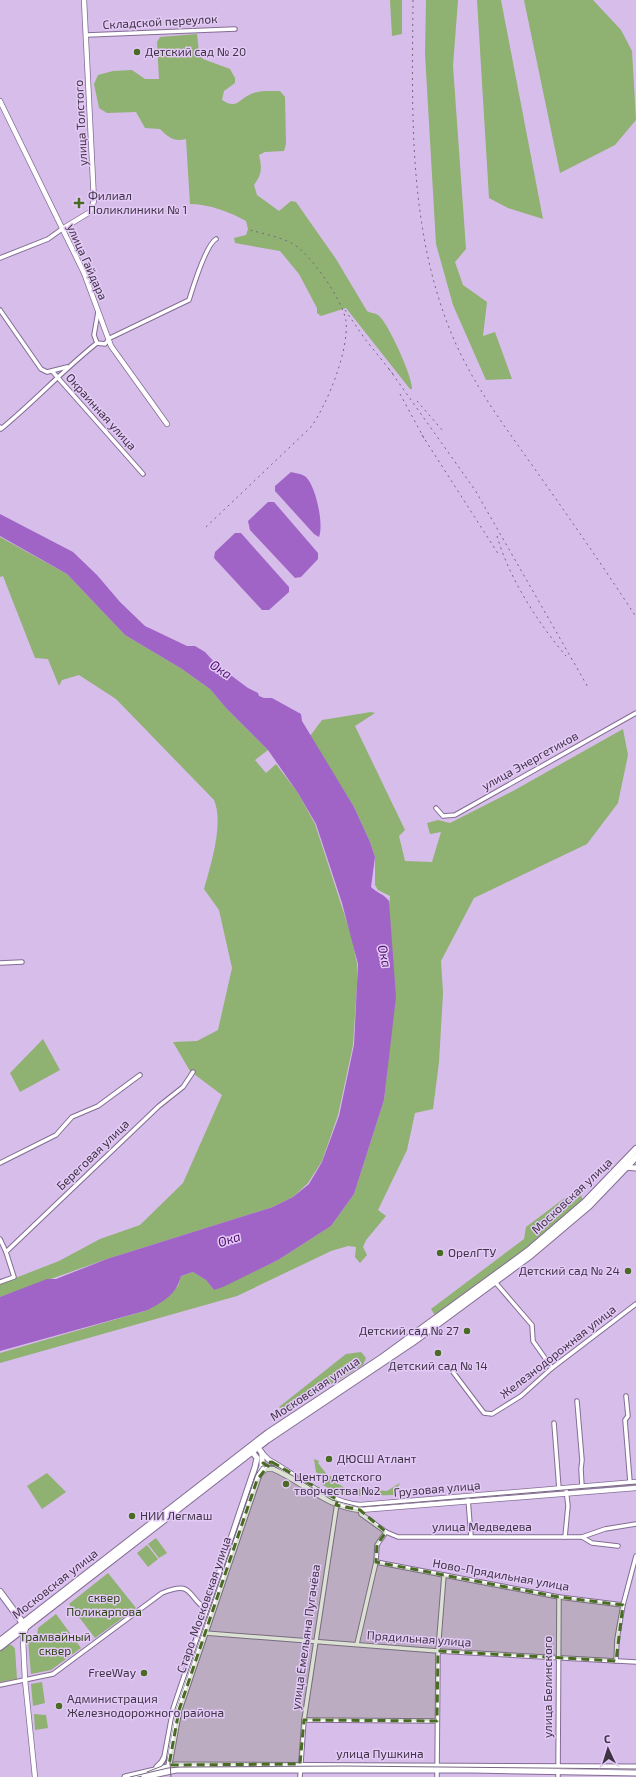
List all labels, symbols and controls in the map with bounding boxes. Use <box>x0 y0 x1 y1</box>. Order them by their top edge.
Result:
street label: Складской переулок <box>102 11 219 32</box>
place label: Детский сад № 20 <box>145 44 246 58</box>
marker: Детский сад № 20 <box>132 47 142 57</box>
street label: улица Толстого <box>71 79 90 166</box>
place label: Филиал Поликлиники № 1 <box>88 188 187 216</box>
marker: Филиал Поликлиники № 1 <box>73 197 85 209</box>
street label: улица Гайдара <box>64 221 111 302</box>
street label: Окраинная улица <box>63 370 140 453</box>
water label: Ока <box>207 656 235 682</box>
street label: улица Энергетиков <box>479 728 581 793</box>
water label: Ока <box>375 943 395 969</box>
street label: Береговая улица <box>53 1116 132 1193</box>
street label: Московская улица <box>528 1154 615 1237</box>
water label: Ока <box>216 1228 242 1250</box>
place label: ОрелГТУ <box>448 1245 496 1259</box>
marker: ОрелГТУ <box>435 1248 445 1258</box>
place label: Детский сад № 24 <box>519 1263 620 1277</box>
marker: Детский сад № 24 <box>623 1266 633 1276</box>
street label: Железнодорожная улица <box>496 1301 619 1402</box>
place label: Детский сад № 27 <box>359 1323 459 1337</box>
marker: Детский сад № 27 <box>462 1326 472 1336</box>
marker: Детский сад № 14 <box>433 1348 443 1358</box>
street label: Московская улица <box>267 1353 362 1424</box>
place label: Детский сад № 14 <box>388 1358 488 1372</box>
place label: ДЮСШ Атлант <box>337 1451 417 1465</box>
marker: ДЮСШ Атлант <box>324 1454 334 1464</box>
place label: Центр детского творчества №2 <box>294 1469 382 1497</box>
street label: Грузовая улица <box>393 1477 481 1500</box>
marker: Центр детского творчества №2 <box>281 1479 291 1489</box>
place label: НИИ Легмаш <box>140 1508 212 1522</box>
marker: НИИ Легмаш <box>127 1511 137 1521</box>
street label: улица Медведева <box>432 1519 532 1534</box>
street label: Старо-Московская улица <box>173 1535 234 1675</box>
street label: Московская улица <box>9 1545 101 1622</box>
street label: Ново-Прядильная улица <box>432 1555 571 1594</box>
street label: улица Емельяна Пугачёва <box>288 1563 323 1711</box>
park label: сквер Поликарпова <box>66 1590 142 1618</box>
street label: Прядильная улица <box>366 1627 472 1650</box>
park label: Трамвайный сквер <box>19 1629 91 1657</box>
street label: улица Белинского <box>540 1636 555 1738</box>
place label: FreeWay <box>88 1665 137 1679</box>
marker: FreeWay <box>139 1668 149 1678</box>
place label: Администрация Железнодорожного района <box>67 1691 224 1719</box>
marker: Администрация Железнодорожного района <box>54 1701 64 1711</box>
north arrow <box>588 1729 628 1769</box>
text: С <box>604 1732 611 1745</box>
street label: улица Пушкина <box>336 1746 424 1761</box>

